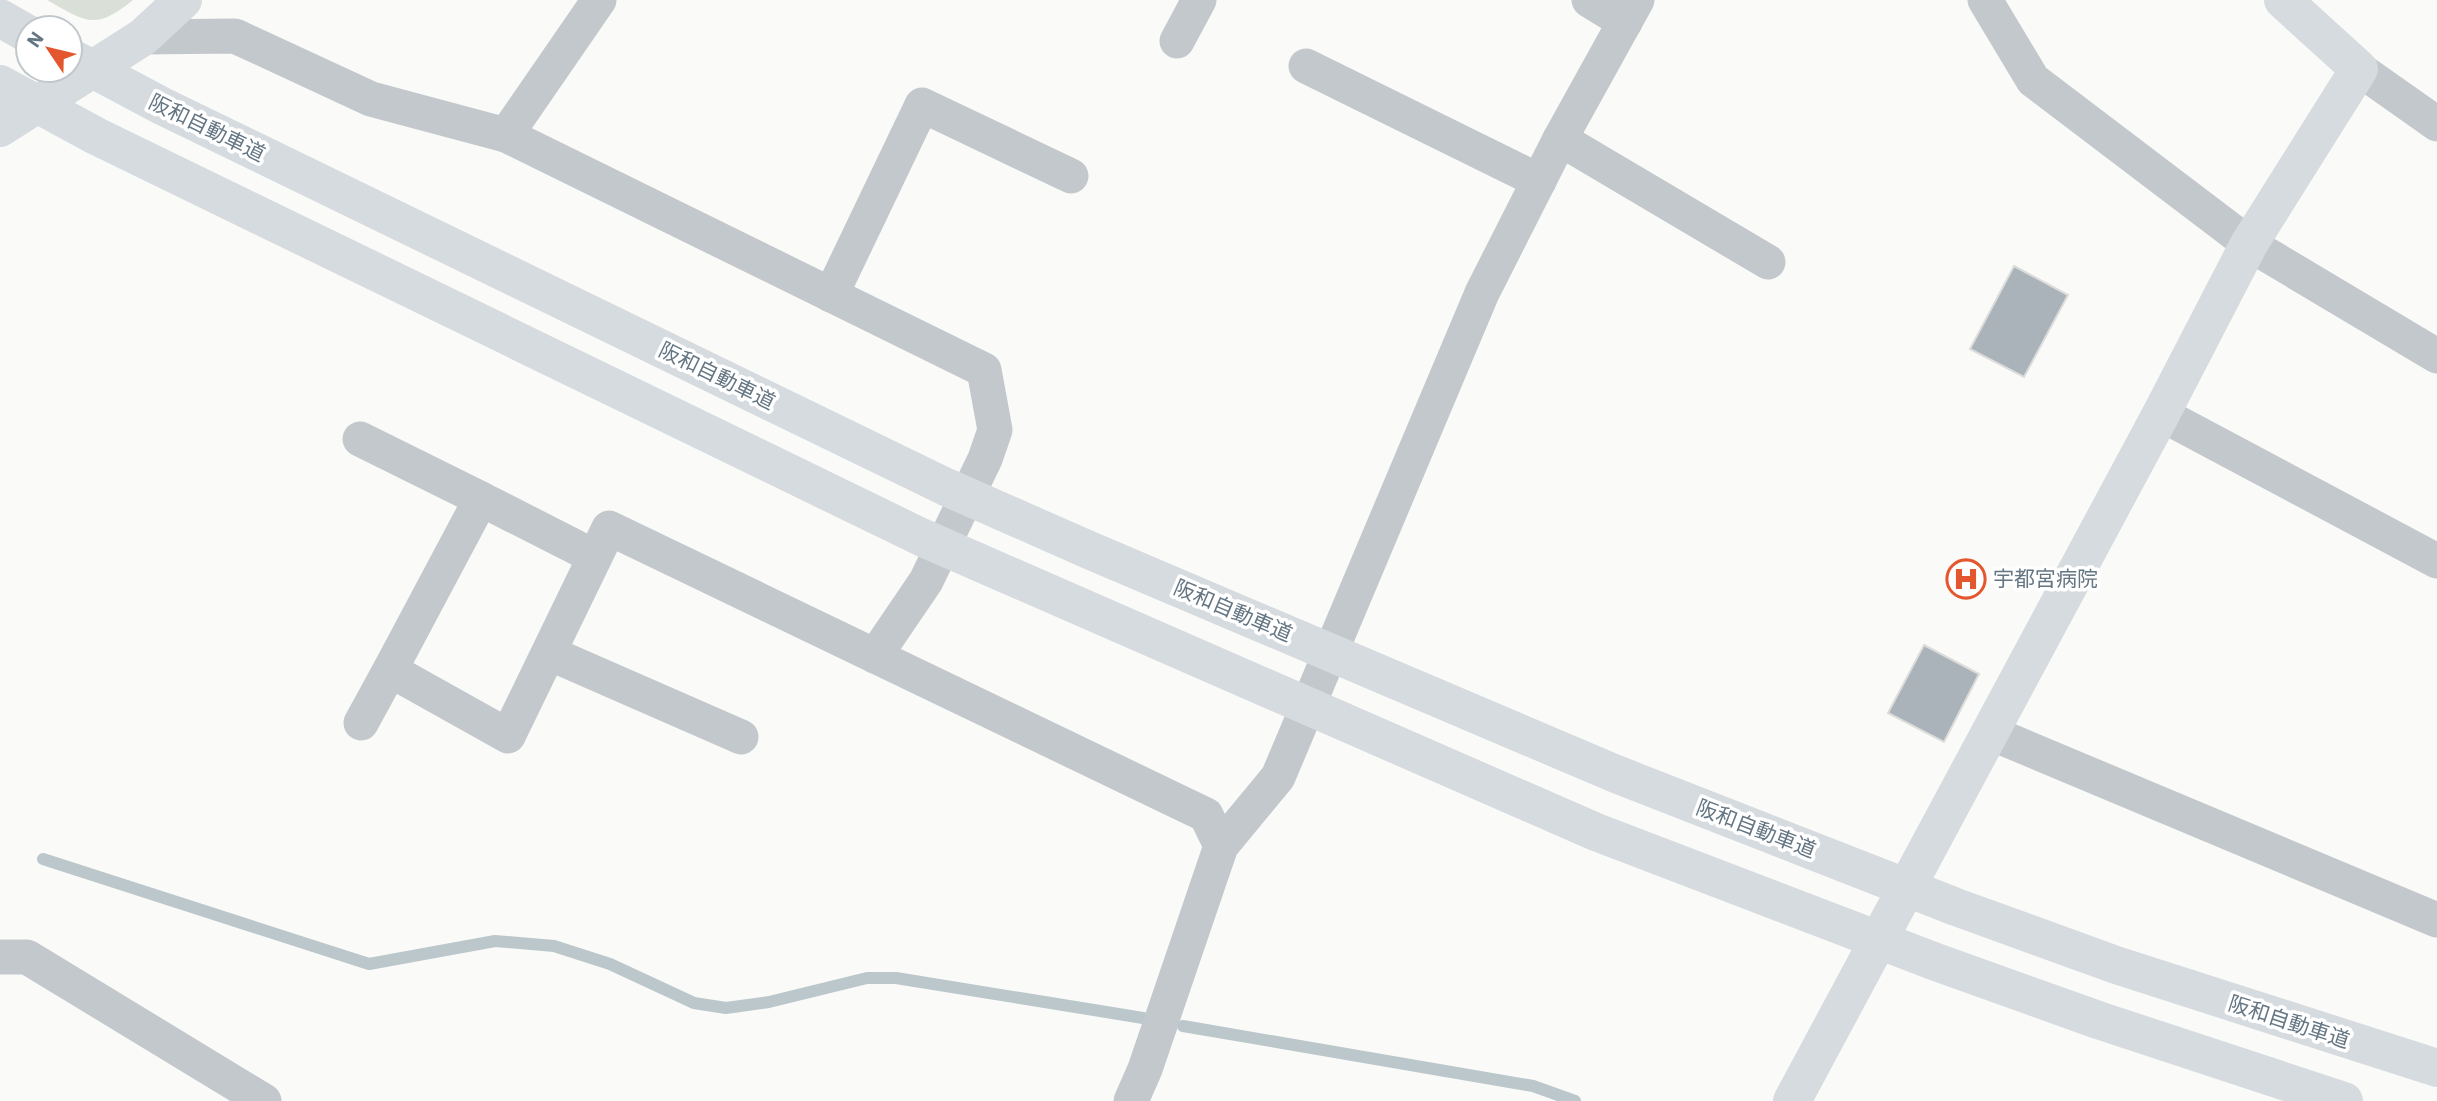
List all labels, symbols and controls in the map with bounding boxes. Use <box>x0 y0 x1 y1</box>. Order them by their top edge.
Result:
north arrow <box>14 14 84 84</box>
text: N <box>21 27 49 52</box>
street label: 阪和自動車道 <box>145 87 270 167</box>
street label: 阪和自動車道 <box>655 335 780 415</box>
hospital icon: 宇都宮病院 <box>1945 558 1987 600</box>
place label: 宇都宮病院 <box>1993 564 2098 592</box>
street label: 阪和自動車道 <box>1170 573 1297 648</box>
street label: 阪和自動車道 <box>1693 792 1820 864</box>
street label: 阪和自動車道 <box>2225 988 2354 1054</box>

